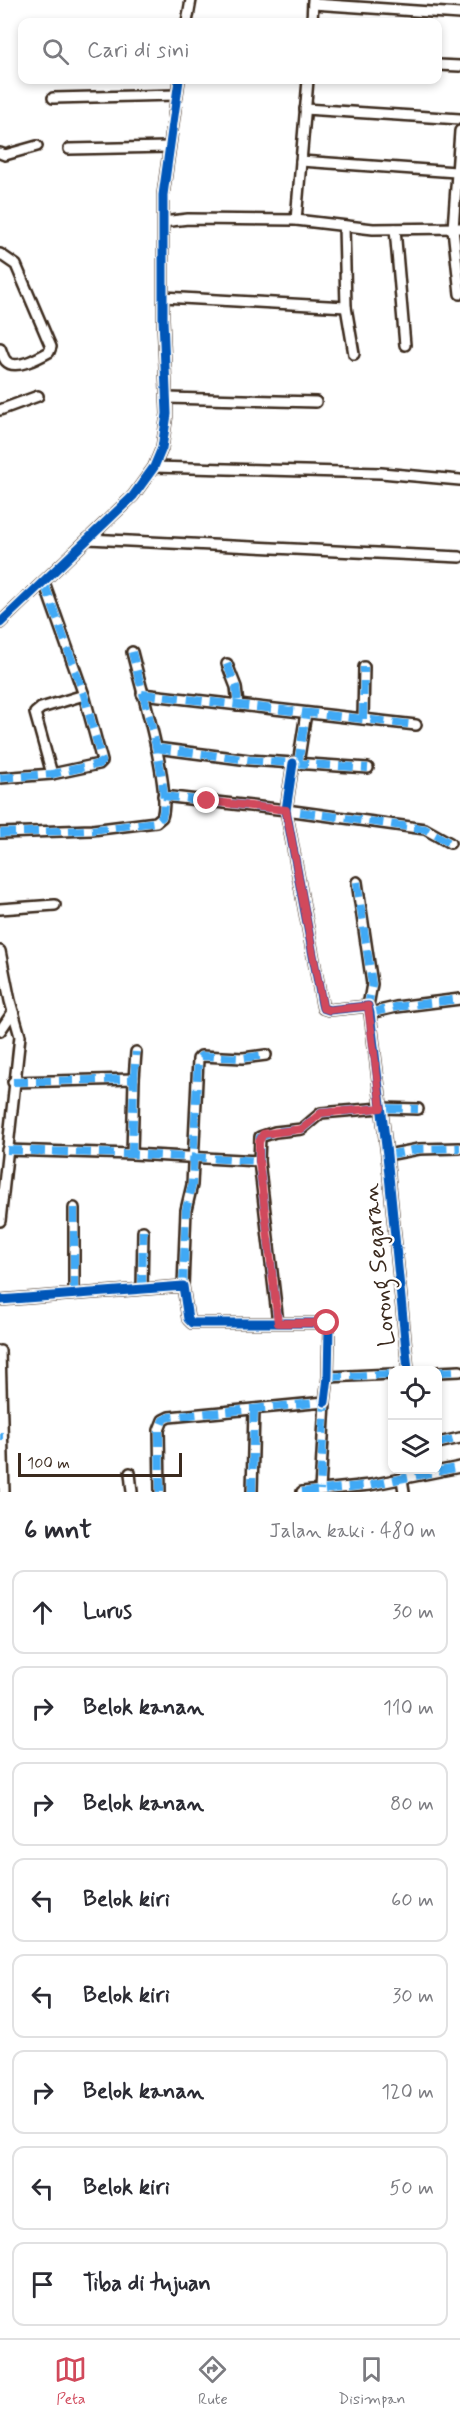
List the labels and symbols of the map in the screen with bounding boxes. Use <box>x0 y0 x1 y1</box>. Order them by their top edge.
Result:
route end <box>193 787 219 813</box>
street label: Lorong Segaran <box>356 1181 406 1348</box>
route start <box>313 1309 339 1335</box>
scale bar <box>18 1450 182 1478</box>

